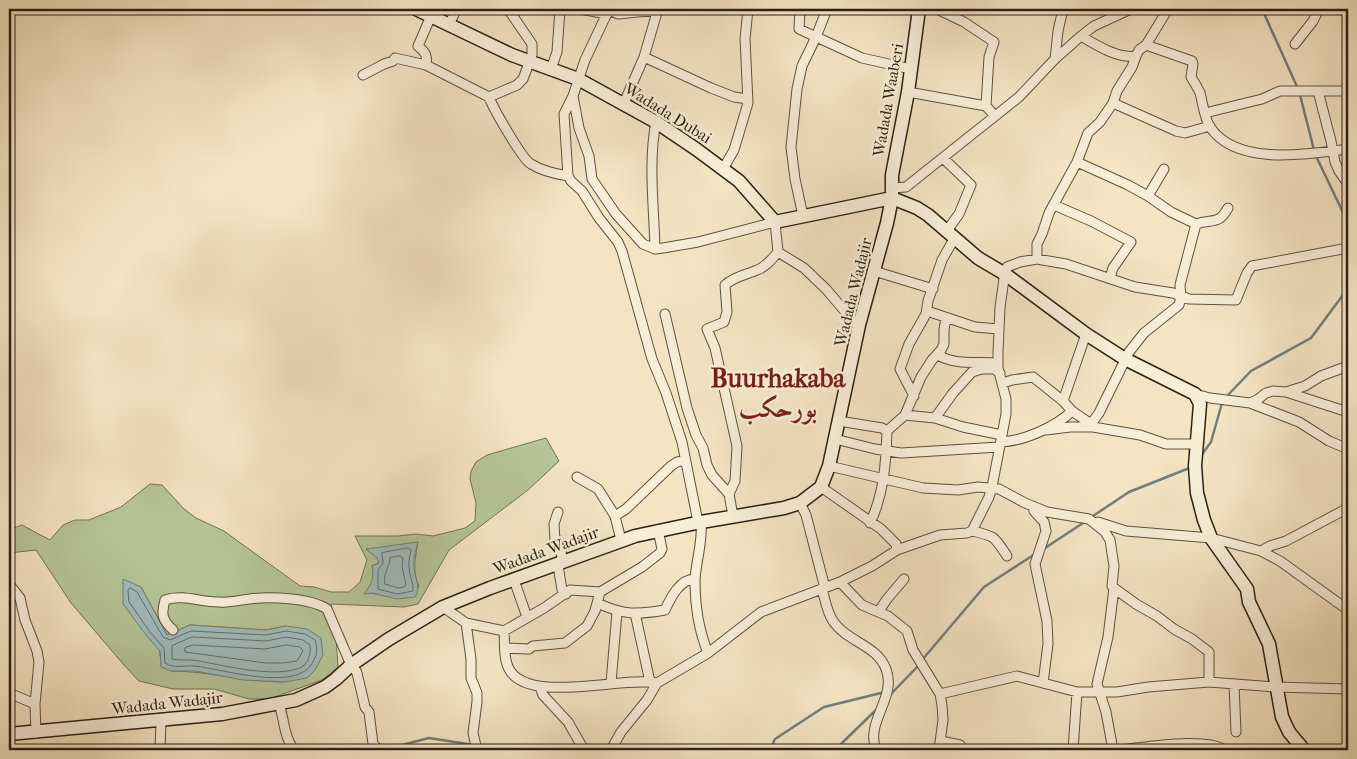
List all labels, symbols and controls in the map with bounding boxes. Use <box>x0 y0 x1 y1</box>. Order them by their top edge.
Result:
street label: Wadada Waaberi <box>868 42 907 159</box>
street label: Wadada Dubai <box>620 78 715 148</box>
street label: Wadada Wadajir <box>830 235 876 349</box>
district label: Buurhakaba بورحكب <box>711 363 846 425</box>
street label: Wadada Wadajir <box>489 522 602 578</box>
street label: Wadada Wadajir <box>110 688 224 718</box>

